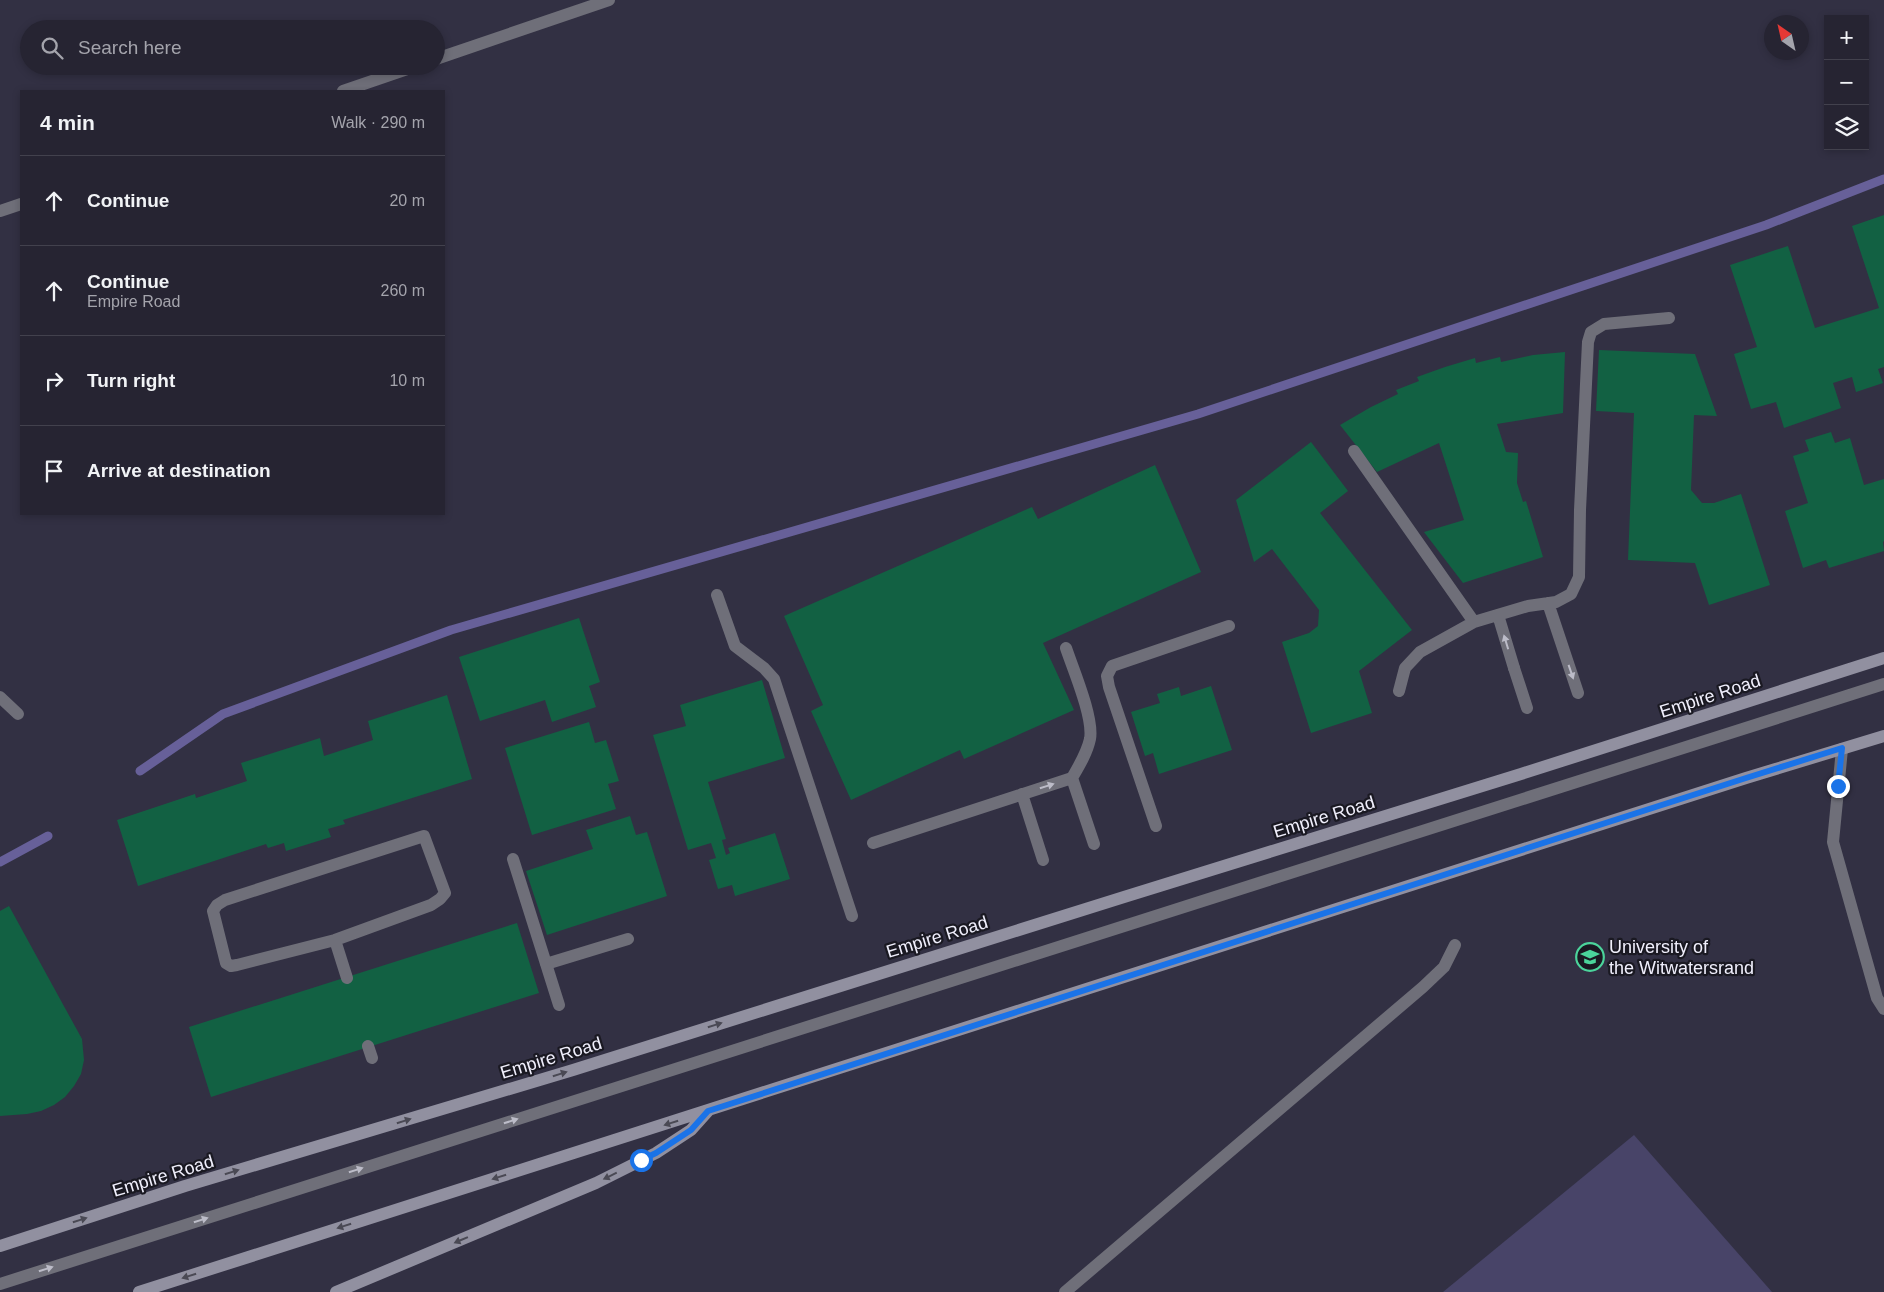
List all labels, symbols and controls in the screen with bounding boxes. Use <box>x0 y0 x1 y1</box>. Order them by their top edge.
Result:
north arrow <box>1764 15 1809 60</box>
map controls <box>1824 15 1869 150</box>
button: + <box>1824 15 1869 60</box>
search box <box>20 20 445 75</box>
icon: search <box>38 34 66 62</box>
text: Search here <box>78 37 182 58</box>
button: − <box>1824 60 1869 105</box>
button: layers <box>1824 105 1869 150</box>
text: 4 min <box>40 111 95 134</box>
text: Walk · 290 m <box>331 114 425 131</box>
icon: ahead <box>40 187 68 215</box>
text: Continue <box>87 190 169 211</box>
text: 20 m <box>389 192 425 209</box>
text: Continue <box>87 271 169 292</box>
icon: ahead <box>40 277 68 305</box>
text: 260 m <box>381 282 425 299</box>
text: Empire Road <box>87 293 180 310</box>
icon: right <box>40 367 68 395</box>
text: Turn right <box>87 370 175 391</box>
text: 10 m <box>389 372 425 389</box>
icon: arrive <box>40 457 68 485</box>
text: Arrive at destination <box>87 460 271 481</box>
one-way arrow <box>1501 634 1509 649</box>
one-way arrow <box>1568 665 1575 680</box>
street label: Empire Road <box>1657 670 1763 722</box>
route end <box>1827 775 1850 798</box>
one-way arrow <box>1040 782 1055 790</box>
street label: Empire Road <box>1271 792 1377 842</box>
street label: Empire Road <box>884 912 990 962</box>
place label: University of the Witwatersrand <box>1609 937 1754 978</box>
school or university icon: University of the Witwatersrand <box>1575 942 1605 972</box>
one-way arrow <box>708 1021 723 1029</box>
street label: Empire Road <box>498 1033 604 1083</box>
one-way arrow <box>553 1069 568 1077</box>
one-way arrow <box>397 1116 412 1124</box>
one-way arrow <box>504 1116 519 1124</box>
one-way arrow <box>663 1120 678 1127</box>
route start <box>630 1149 653 1172</box>
street label: Empire Road <box>110 1151 216 1201</box>
one-way arrow <box>349 1166 364 1174</box>
one-way arrow <box>224 1168 239 1176</box>
one-way arrow <box>603 1172 617 1180</box>
one-way arrow <box>491 1174 506 1182</box>
one-way arrow <box>194 1215 209 1223</box>
one-way arrow <box>72 1216 87 1224</box>
one-way arrow <box>336 1223 351 1231</box>
one-way arrow <box>453 1236 468 1244</box>
one-way arrow <box>39 1265 54 1272</box>
one-way arrow <box>182 1272 197 1280</box>

